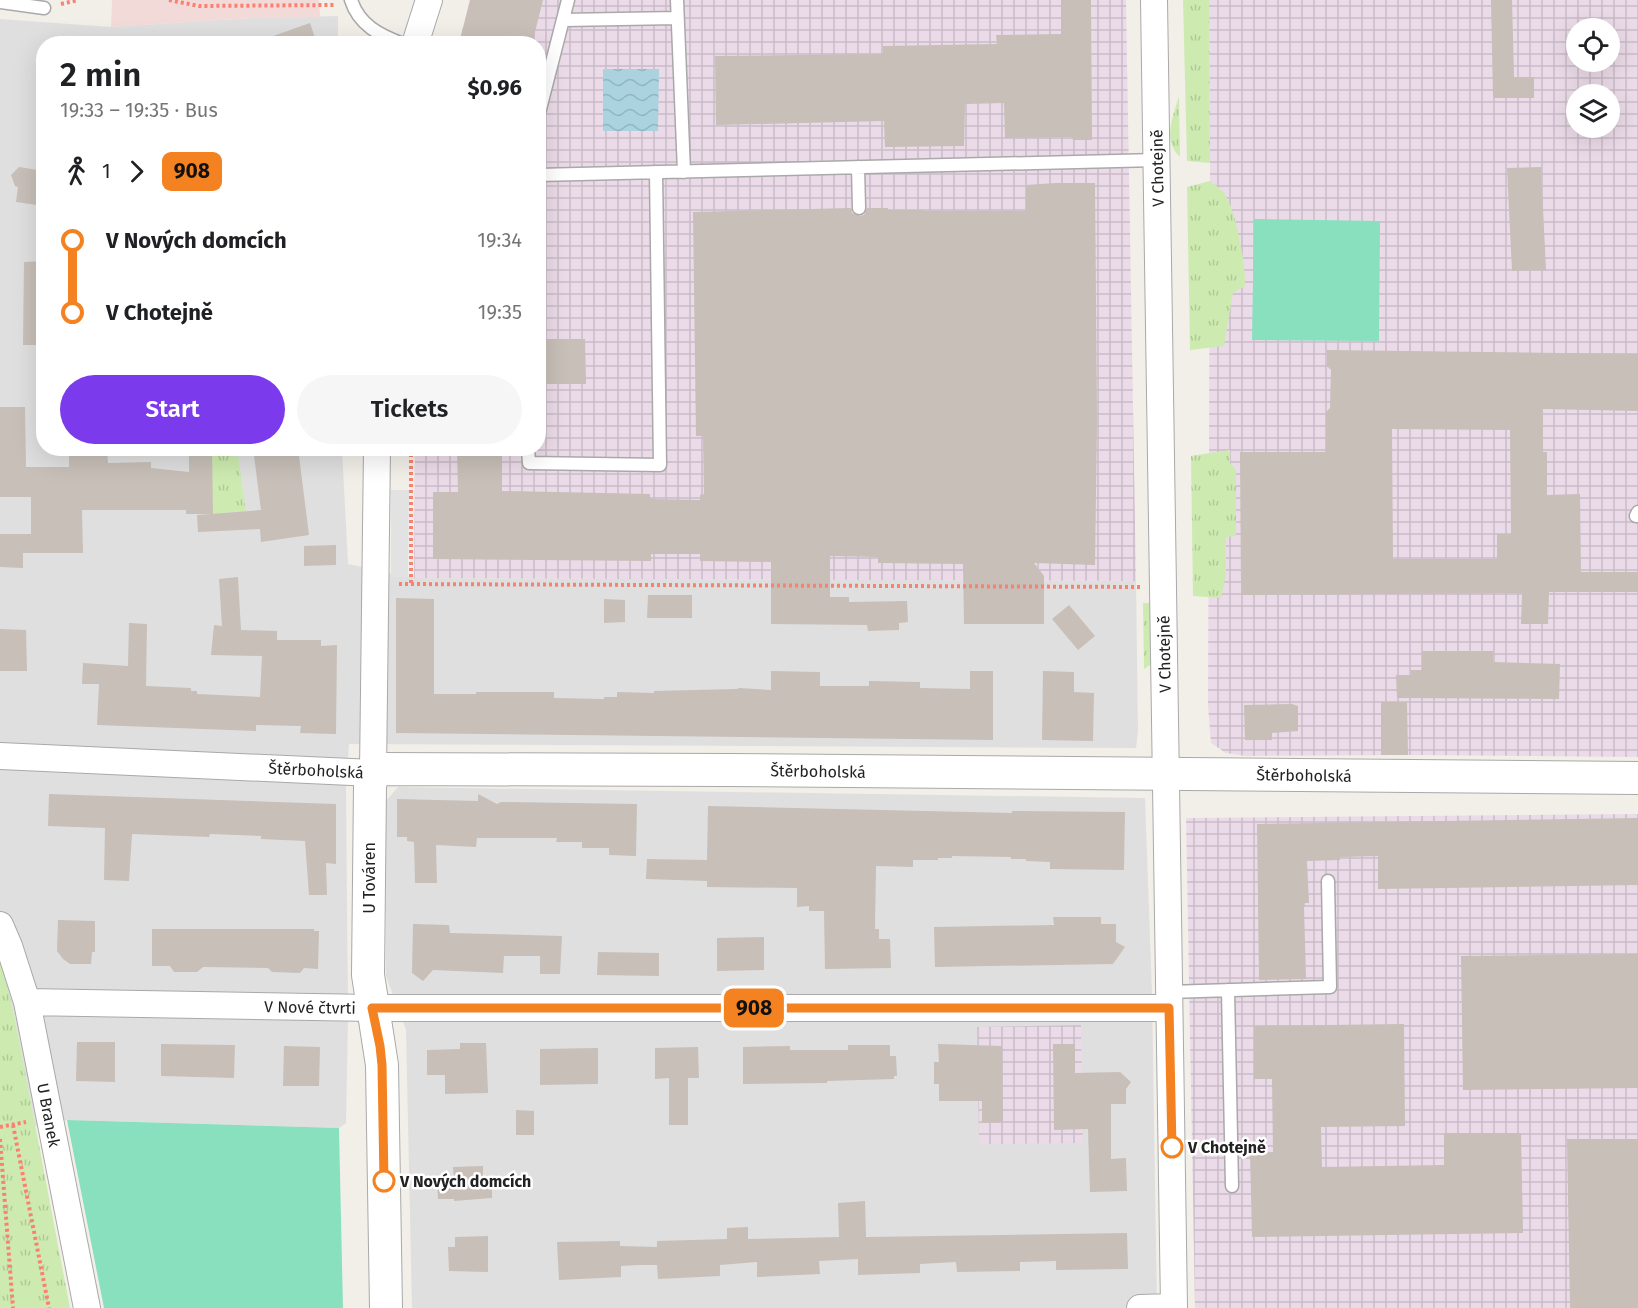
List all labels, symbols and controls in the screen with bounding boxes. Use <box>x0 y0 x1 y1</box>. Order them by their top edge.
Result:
map controls <box>1566 18 1620 138</box>
button: locate <box>1566 18 1620 72</box>
text: 2 min <box>60 55 141 95</box>
text: $0.96 <box>468 74 522 101</box>
button: layers <box>1566 84 1620 138</box>
text: 19:33 – 19:35 · Bus <box>60 98 218 122</box>
street label: V Chotejně <box>1147 129 1168 207</box>
icon: walk <box>60 155 93 188</box>
icon: forward <box>120 155 153 188</box>
text: 908 <box>174 158 210 184</box>
text: 1 <box>102 159 111 183</box>
text: V Nových domcích <box>106 227 287 254</box>
text: 19:34 <box>477 228 522 252</box>
text: V Chotejně <box>106 299 213 326</box>
text: 19:35 <box>478 300 522 324</box>
button: Start <box>60 375 285 444</box>
button: Tickets <box>297 375 522 444</box>
street label: V Chotejně <box>1154 615 1175 693</box>
street label: Štěrboholská <box>268 758 364 782</box>
street label: Štěrboholská <box>770 760 866 782</box>
street label: Štěrboholská <box>1256 764 1352 786</box>
street label: U Továren <box>360 842 379 914</box>
line badge: 908 <box>720 988 789 1028</box>
text: 908 <box>736 995 772 1021</box>
street label: V Nové čtvrti <box>264 997 356 1018</box>
street label: U Branek <box>33 1081 64 1150</box>
marker: V Chotejně <box>1161 1136 1183 1158</box>
place label: V Chotejně <box>1187 1138 1266 1157</box>
marker: V Nových domcích <box>373 1170 395 1192</box>
place label: V Nových domcích <box>399 1172 531 1191</box>

